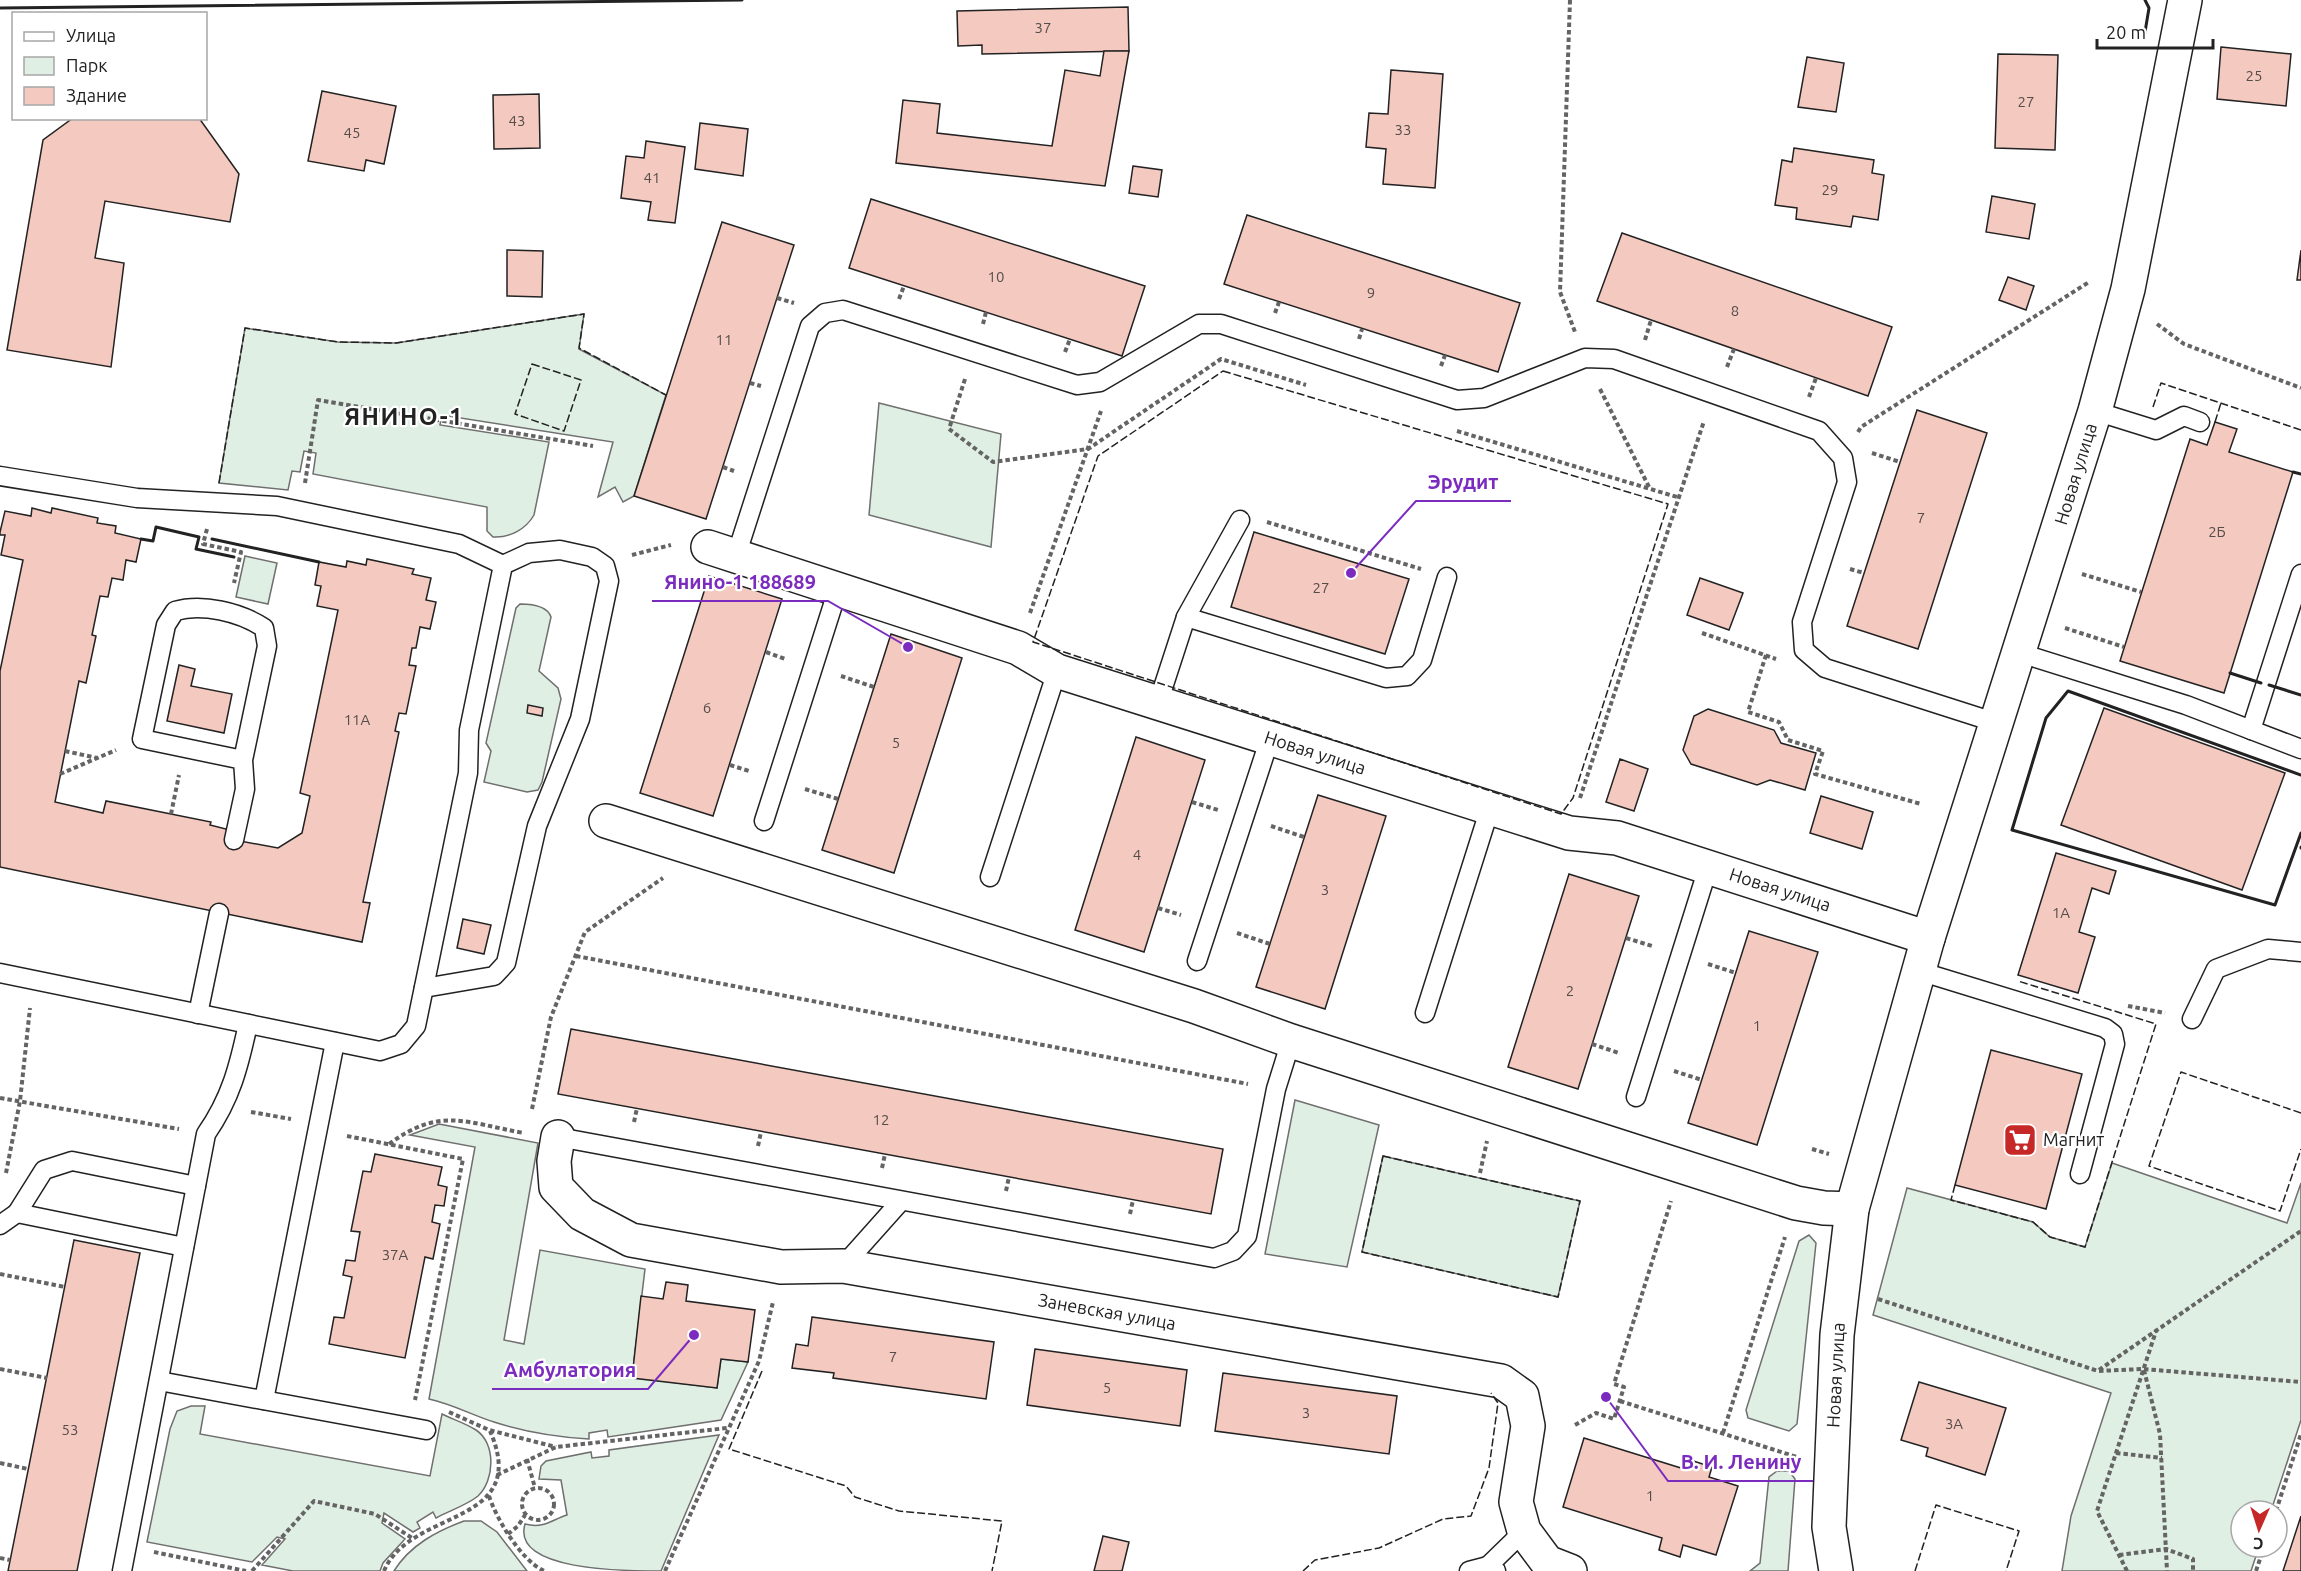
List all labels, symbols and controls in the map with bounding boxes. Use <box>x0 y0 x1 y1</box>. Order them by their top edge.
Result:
legend <box>12 12 207 120</box>
scale bar <box>2097 12 2212 50</box>
house number: 37 <box>1035 19 1051 36</box>
text: 20 m <box>2106 22 2146 42</box>
text: Улица <box>66 25 116 45</box>
text: Парк <box>66 55 107 75</box>
house number: 25 <box>2246 67 2262 84</box>
text: Здание <box>66 85 127 105</box>
house number: 27 <box>2018 93 2034 110</box>
house number: 43 <box>509 112 525 129</box>
house number: 33 <box>1395 121 1411 138</box>
house number: 45 <box>344 124 360 141</box>
house number: 41 <box>644 169 660 186</box>
house number: 29 <box>1822 181 1838 198</box>
house number: 10 <box>988 268 1004 285</box>
house number: 9 <box>1367 284 1375 301</box>
house number: 8 <box>1731 302 1739 319</box>
house number: 11 <box>716 331 732 348</box>
district label: ЯНИНО-1 <box>344 403 464 430</box>
street label: Новая улица <box>2050 420 2100 527</box>
callout: Эрудит <box>1416 463 1511 501</box>
text: Эрудит <box>1428 470 1498 493</box>
house number: 7 <box>1917 509 1925 526</box>
house number: 2Б <box>2208 523 2226 540</box>
callout: Янино-1 188689 <box>652 563 828 601</box>
text: Янино-1 188689 <box>664 570 816 593</box>
house number: 27 <box>1313 579 1329 596</box>
house number: 6 <box>703 699 711 716</box>
house number: 11А <box>344 711 371 728</box>
street label: Новая улица <box>1262 726 1368 778</box>
house number: 5 <box>892 734 900 751</box>
house number: 4 <box>1133 846 1141 863</box>
street label: Новая улица <box>1727 863 1833 915</box>
house number: 3 <box>1321 881 1329 898</box>
house number: 1А <box>2052 904 2070 921</box>
house number: 2 <box>1566 982 1574 999</box>
house number: 1 <box>1753 1017 1761 1034</box>
house number: 12 <box>873 1111 889 1128</box>
supermarket icon: Магнит <box>2002 1122 2038 1158</box>
place label: Магнит <box>2043 1129 2104 1149</box>
house number: 37А <box>382 1246 409 1263</box>
street label: Заневская улица <box>1037 1289 1178 1333</box>
street label: Новая улица <box>1822 1322 1848 1428</box>
house number: 7 <box>889 1348 897 1365</box>
callout: Амбулатория <box>492 1351 648 1389</box>
text: Амбулатория <box>504 1358 636 1381</box>
house number: 5 <box>1103 1379 1111 1396</box>
house number: 3 <box>1302 1404 1310 1421</box>
house number: 3А <box>1945 1415 1963 1432</box>
house number: 53 <box>62 1421 78 1438</box>
callout: В. И. Ленину <box>1668 1443 1813 1481</box>
text: В. И. Ленину <box>1681 1450 1802 1473</box>
house number: 1 <box>1646 1487 1654 1504</box>
north arrow <box>2229 1499 2289 1559</box>
text: С <box>2253 1535 2264 1553</box>

